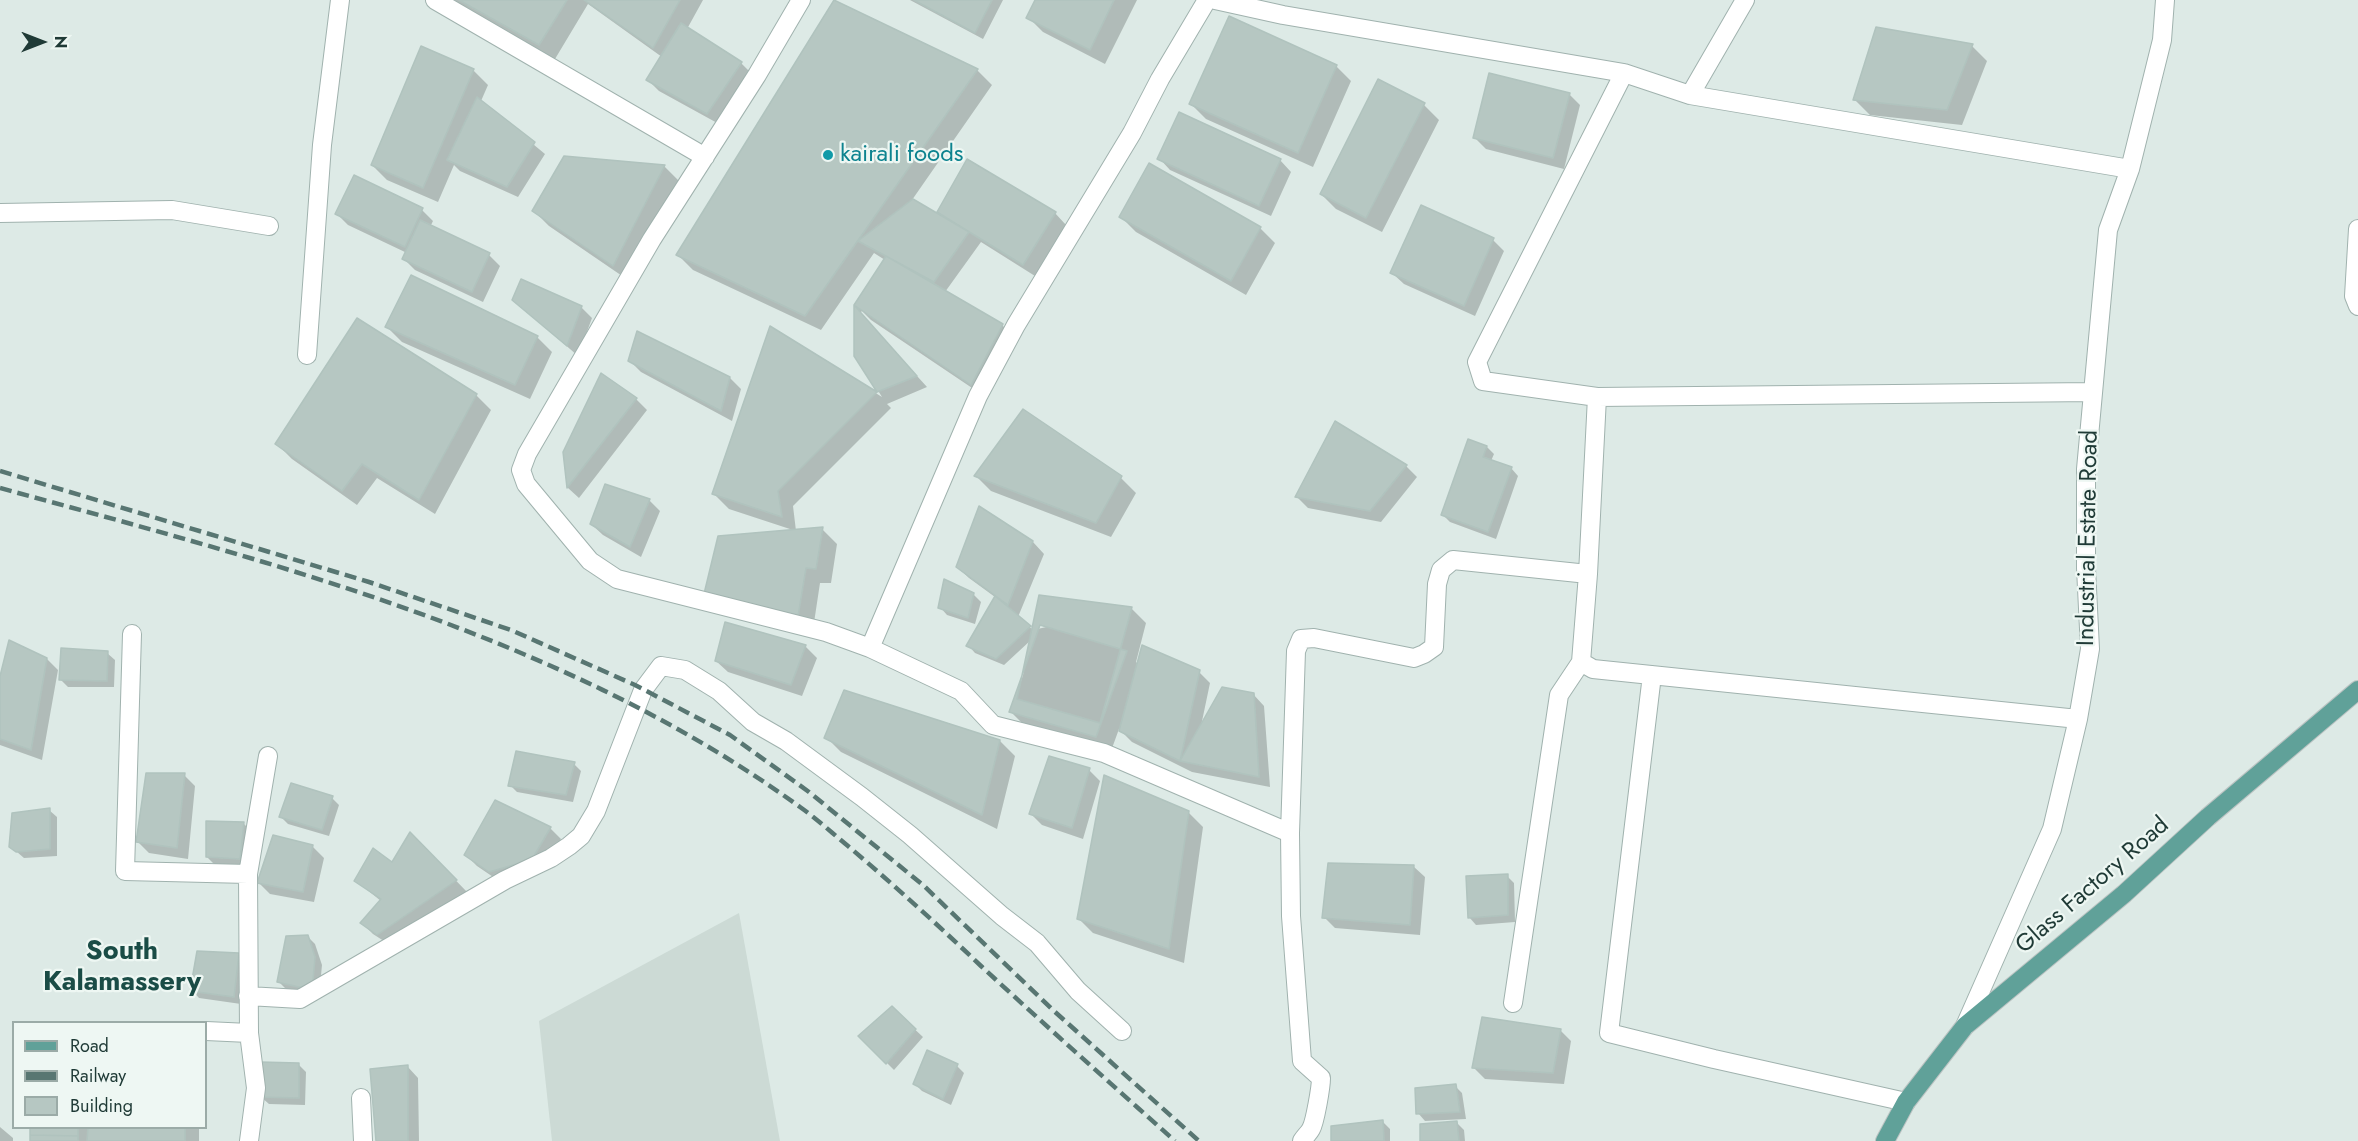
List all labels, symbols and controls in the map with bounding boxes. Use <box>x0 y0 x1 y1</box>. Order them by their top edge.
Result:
north arrow <box>12 12 72 72</box>
text: N <box>49 36 72 48</box>
place label: kairali foods <box>840 141 964 169</box>
marker: kairali foods <box>821 148 835 162</box>
street label: Industrial Estate Road <box>2073 430 2105 646</box>
street label: Glass Factory Road <box>2010 812 2176 960</box>
district label: South Kalamassery <box>43 936 201 999</box>
legend <box>12 1021 207 1129</box>
text: Road <box>70 1033 109 1059</box>
text: Railway <box>70 1063 126 1089</box>
text: Building <box>70 1093 133 1119</box>

